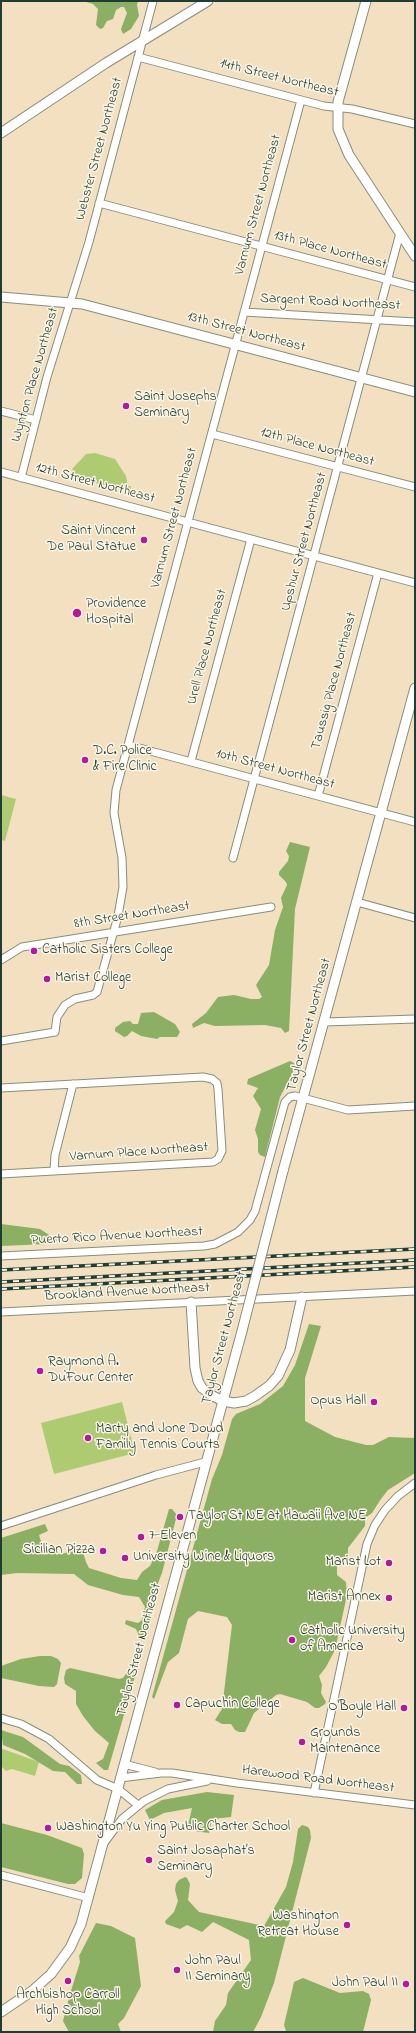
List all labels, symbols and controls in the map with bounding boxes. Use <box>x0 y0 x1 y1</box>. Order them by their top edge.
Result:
street label: 14th Street Northeast <box>218 56 340 102</box>
street label: Webster Street Northeast <box>73 76 127 222</box>
street label: Varnum Street Northeast <box>232 133 286 277</box>
street label: 13th Place Northeast <box>272 228 388 274</box>
street label: Sargent Road Northeast <box>259 291 401 315</box>
street label: Wynton Place Northeast <box>9 306 63 444</box>
street label: 13th Street Northeast <box>185 309 307 357</box>
place label: Saint Josephs Seminary <box>134 390 217 422</box>
marker: Saint Josephs Seminary <box>121 401 131 411</box>
street label: 12th Place Northeast <box>258 425 376 471</box>
street label: Varnum Street Northeast <box>148 446 202 590</box>
street label: 12th Street Northeast <box>33 460 157 508</box>
street label: Upshur Street Northeast <box>278 471 332 613</box>
place label: Saint Vincent De Paul Statue <box>47 524 136 556</box>
marker: Saint Vincent De Paul Statue <box>139 535 149 545</box>
street label: Urell Place Northeast <box>184 587 232 707</box>
place label: Providence Hospital <box>86 597 146 630</box>
marker: Providence Hospital <box>71 607 83 619</box>
street label: Taussig Place Northeast <box>309 611 361 751</box>
place label: D.C. Police & Fire Clinic <box>93 744 157 776</box>
street label: 10th Street Northeast <box>214 746 336 794</box>
marker: D.C. Police & Fire Clinic <box>80 755 90 765</box>
street label: 8th Street Northeast <box>73 899 191 933</box>
place label: Catholic Sisters College <box>42 943 173 959</box>
marker: Catholic Sisters College <box>29 946 39 956</box>
street label: Taylor Street Northeast <box>284 956 336 1094</box>
place label: Marist College <box>55 971 131 987</box>
marker: Marist College <box>42 974 52 984</box>
street label: Varnum Place Northeast <box>69 1140 209 1166</box>
street label: Puerto Rico Avenue Northeast <box>31 1224 203 1250</box>
street label: Taylor Street Northeast <box>199 1269 251 1407</box>
street label: Brookland Avenue Northeast <box>44 1280 210 1306</box>
place label: Raymond A. DuFour Center <box>48 1355 133 1388</box>
marker: Raymond A. DuFour Center <box>35 1366 45 1376</box>
place label: Opus Hall <box>310 1394 366 1410</box>
marker: Opus Hall <box>369 1397 379 1407</box>
place label: Marty and Jone Dowd Family Tennis Courts <box>96 1422 223 1454</box>
marker: Marty and Jone Dowd Family Tennis Courts <box>83 1433 93 1443</box>
place label: Taylor St NE at Hawaii Ave NE <box>188 1509 366 1525</box>
marker: Taylor St NE at Hawaii Ave NE <box>175 1512 185 1522</box>
place label: 7-Eleven <box>149 1529 196 1545</box>
marker: 7-Eleven <box>136 1532 146 1542</box>
place label: Sicilian Pizza <box>23 1543 95 1559</box>
marker: Sicilian Pizza <box>98 1546 108 1556</box>
place label: University Wine & Liquors <box>133 1550 274 1566</box>
marker: University Wine & Liquors <box>120 1553 130 1563</box>
place label: Marist Lot <box>326 1555 381 1571</box>
marker: Marist Lot <box>384 1558 394 1568</box>
street label: Taylor Street Northeast <box>114 1581 166 1719</box>
place label: Marist Annex <box>308 1590 381 1606</box>
marker: Marist Annex <box>384 1593 394 1603</box>
place label: Catholic University of America <box>300 1624 405 1656</box>
marker: Catholic University of America <box>287 1635 297 1645</box>
place label: Capuchin College <box>185 1697 280 1713</box>
marker: Capuchin College <box>172 1700 182 1710</box>
place label: O'Boyle Hall <box>328 1700 396 1716</box>
marker: O'Boyle Hall <box>399 1703 409 1713</box>
place label: Grounds Maintenance <box>310 1726 380 1758</box>
marker: Grounds Maintenance <box>297 1737 307 1747</box>
street label: Harewood Road Northeast <box>241 1762 395 1798</box>
place label: Washington Yu Ying Public Charter School <box>56 1820 290 1836</box>
marker: Washington Yu Ying Public Charter School <box>43 1823 53 1833</box>
place label: Saint Josaphat’s Seminary <box>157 1844 255 1876</box>
marker: Saint Josaphat’s Seminary <box>144 1855 154 1865</box>
place label: Washington Retreat House <box>257 1909 339 1942</box>
marker: Washington Retreat House <box>342 1920 352 1930</box>
place label: John Paul II Seminary <box>185 1954 250 1986</box>
marker: John Paul II Seminary <box>172 1965 182 1975</box>
marker: Archbishop Carroll High School <box>63 1976 73 1986</box>
place label: John Paul II <box>332 1976 398 1992</box>
marker: John Paul II <box>401 1979 411 1989</box>
place label: Archbishop Carroll High School <box>16 1988 120 2020</box>

